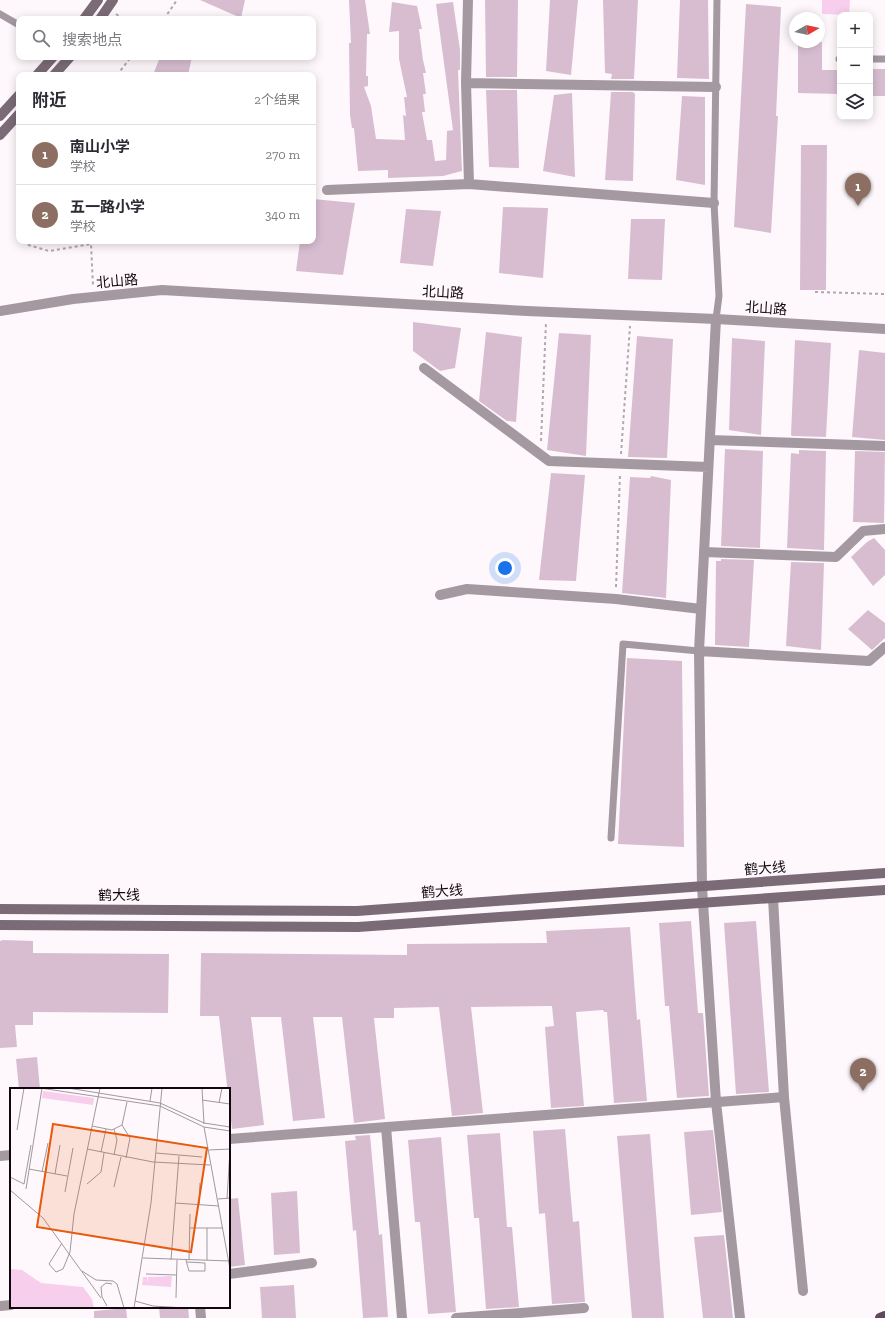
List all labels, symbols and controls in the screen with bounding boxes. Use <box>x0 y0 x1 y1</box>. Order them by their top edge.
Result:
north arrow <box>789 12 825 48</box>
map controls <box>837 12 873 120</box>
button: + <box>837 12 873 48</box>
search box <box>16 16 316 60</box>
icon: search <box>30 27 52 49</box>
text: 搜索地点 <box>62 31 122 49</box>
button: − <box>837 48 873 84</box>
button: layers <box>837 84 873 120</box>
text: 附近 <box>32 90 66 110</box>
text: 2个结果 <box>254 92 300 107</box>
text: 南山小学 <box>70 138 130 156</box>
text: 1 <box>42 147 48 162</box>
text: 270 m <box>266 147 300 162</box>
text: 学校 <box>70 159 96 174</box>
pin: 1 <box>845 173 871 206</box>
text: 五一路小学 <box>70 198 145 216</box>
text: 2 <box>42 207 48 222</box>
text: 340 m <box>265 207 300 222</box>
text: 学校 <box>70 219 96 234</box>
street label: 北山路 <box>95 271 139 292</box>
street label: 北山路 <box>422 283 464 302</box>
street label: 北山路 <box>744 299 788 318</box>
your location <box>495 558 515 578</box>
street label: 鹤大线 <box>743 859 787 878</box>
street label: 鹤大线 <box>420 882 464 901</box>
street label: 鹤大线 <box>98 887 140 904</box>
pin: 2 <box>850 1058 876 1091</box>
inset map <box>10 1088 230 1308</box>

